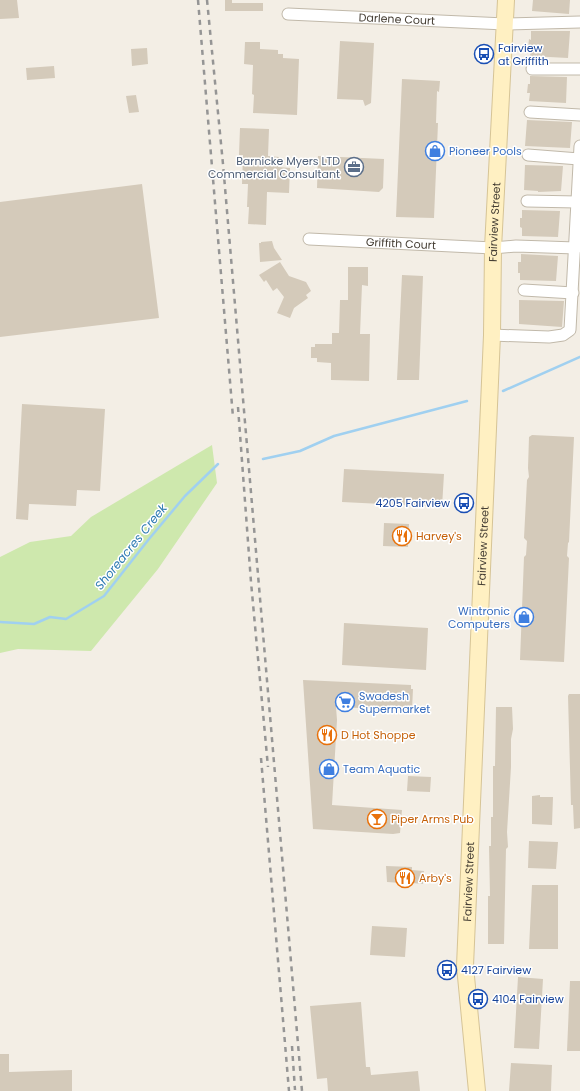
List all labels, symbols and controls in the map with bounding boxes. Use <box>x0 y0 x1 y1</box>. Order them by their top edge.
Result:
street label: Darlene Court <box>358 9 435 29</box>
place label: Fairview at Griffith <box>498 40 549 69</box>
bus stop icon: Fairview at Griffith <box>473 43 495 65</box>
shop icon: Pioneer Pools <box>424 140 446 162</box>
place label: Pioneer Pools <box>449 143 522 159</box>
place label: Barnicke Myers LTD Commercial Consultant <box>208 153 340 182</box>
office icon: Barnicke Myers LTD Commercial Consultant <box>343 156 365 178</box>
street label: Fairview Street <box>485 182 504 262</box>
street label: Griffith Court <box>366 234 436 253</box>
bus stop icon: 4205 Fairview <box>453 492 475 514</box>
place label: 4205 Fairview <box>375 495 450 511</box>
water label: Shoreacres Creek <box>91 499 171 593</box>
street label: Fairview Street <box>473 506 493 586</box>
restaurant icon: Harvey's <box>391 525 413 547</box>
place label: Harvey's <box>416 528 462 544</box>
place label: Wintronic Computers <box>448 603 510 632</box>
shop icon: Wintronic Computers <box>513 606 535 628</box>
place label: Swadesh Supermarket <box>359 688 430 717</box>
supermarket icon: Swadesh Supermarket <box>334 691 356 713</box>
restaurant icon: D Hot Shoppe <box>316 724 338 746</box>
place label: D Hot Shoppe <box>341 727 416 743</box>
shop icon: Team Aquatic <box>318 758 340 780</box>
place label: Team Aquatic <box>343 761 421 777</box>
bar icon: Piper Arms Pub <box>366 808 388 830</box>
place label: Piper Arms Pub <box>391 811 474 827</box>
street label: Fairview Street <box>459 841 478 922</box>
restaurant icon: Arby's <box>394 867 416 889</box>
place label: Arby's <box>419 870 452 886</box>
bus stop icon: 4127 Fairview <box>436 959 458 981</box>
place label: 4127 Fairview <box>461 962 531 978</box>
bus stop icon: 4104 Fairview <box>467 988 489 1010</box>
place label: 4104 Fairview <box>492 991 564 1007</box>

